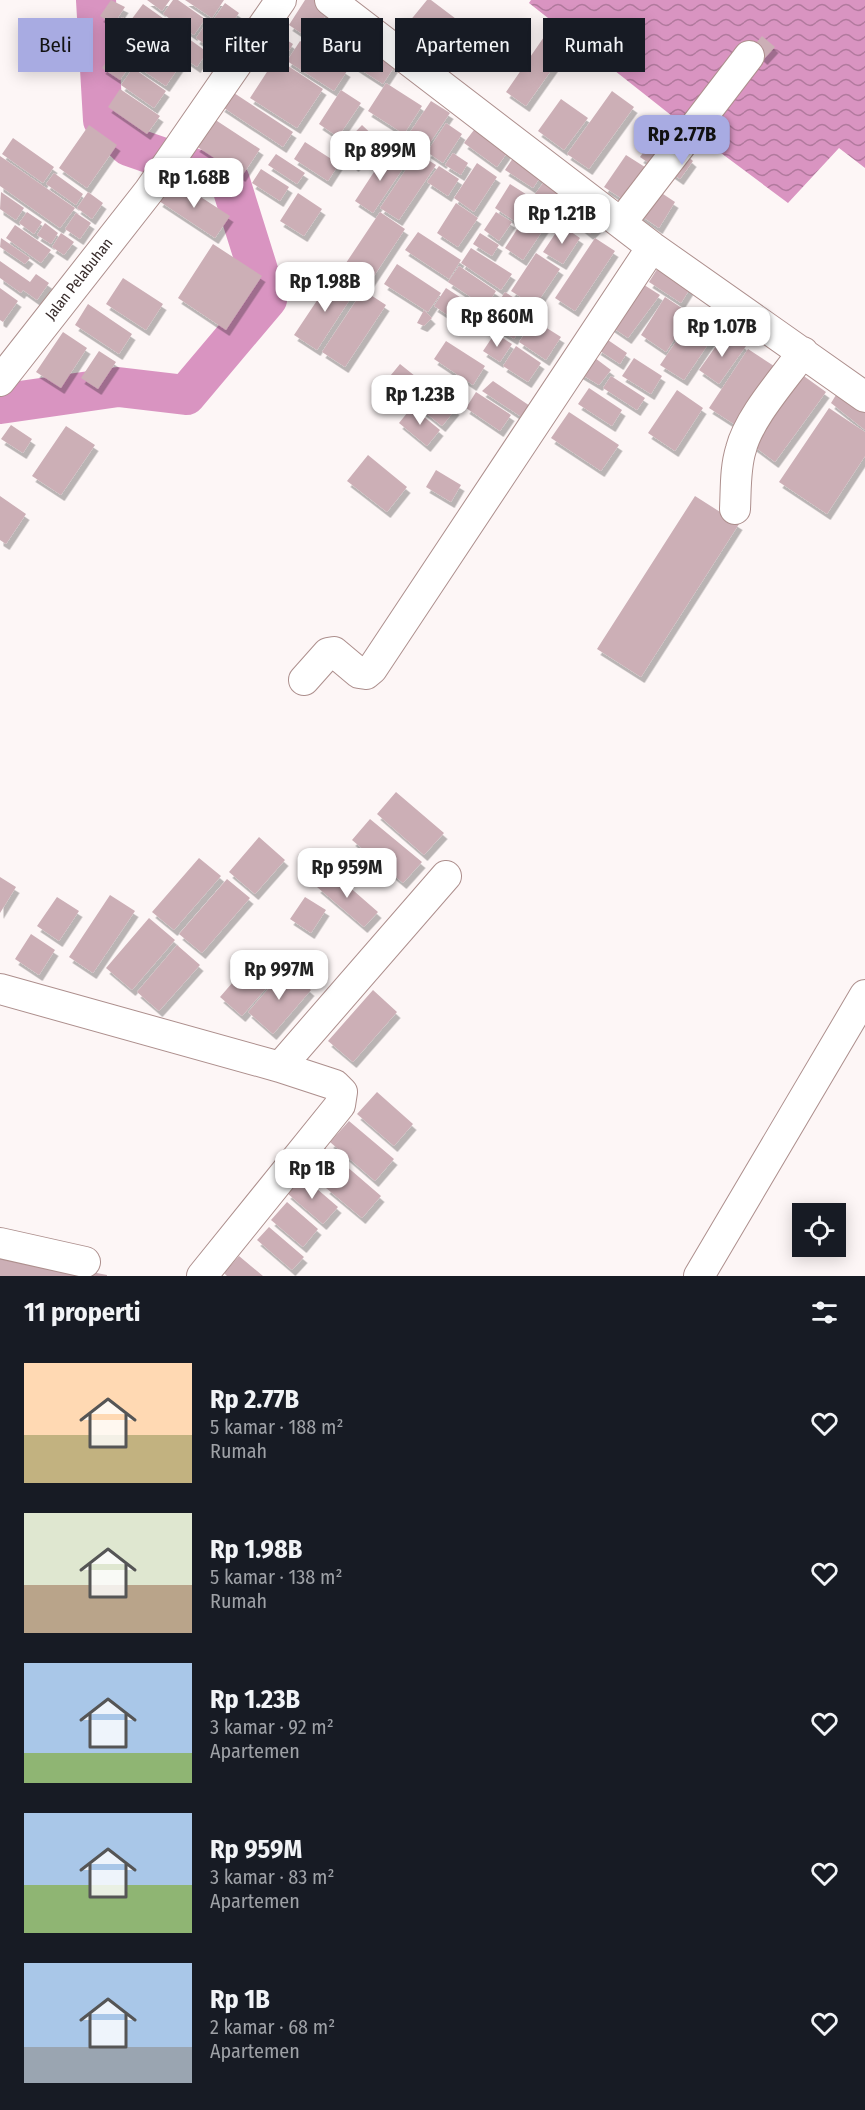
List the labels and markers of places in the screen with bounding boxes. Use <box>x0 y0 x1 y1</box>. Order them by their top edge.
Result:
pin: Rp 2.77B <box>620 115 744 166</box>
pin: Rp 899M <box>325 131 435 182</box>
pin: Rp 1.68B <box>132 158 256 209</box>
pin: Rp 1.21B <box>500 194 624 245</box>
pin: Rp 1.98B <box>263 262 387 313</box>
pin: Rp 860M <box>442 297 552 348</box>
pin: Rp 1.07B <box>660 307 784 358</box>
pin: Rp 1.23B <box>358 375 482 426</box>
pin: Rp 959M <box>292 848 402 899</box>
pin: Rp 997M <box>224 950 334 1001</box>
pin: Rp 1B <box>270 1149 354 1200</box>

